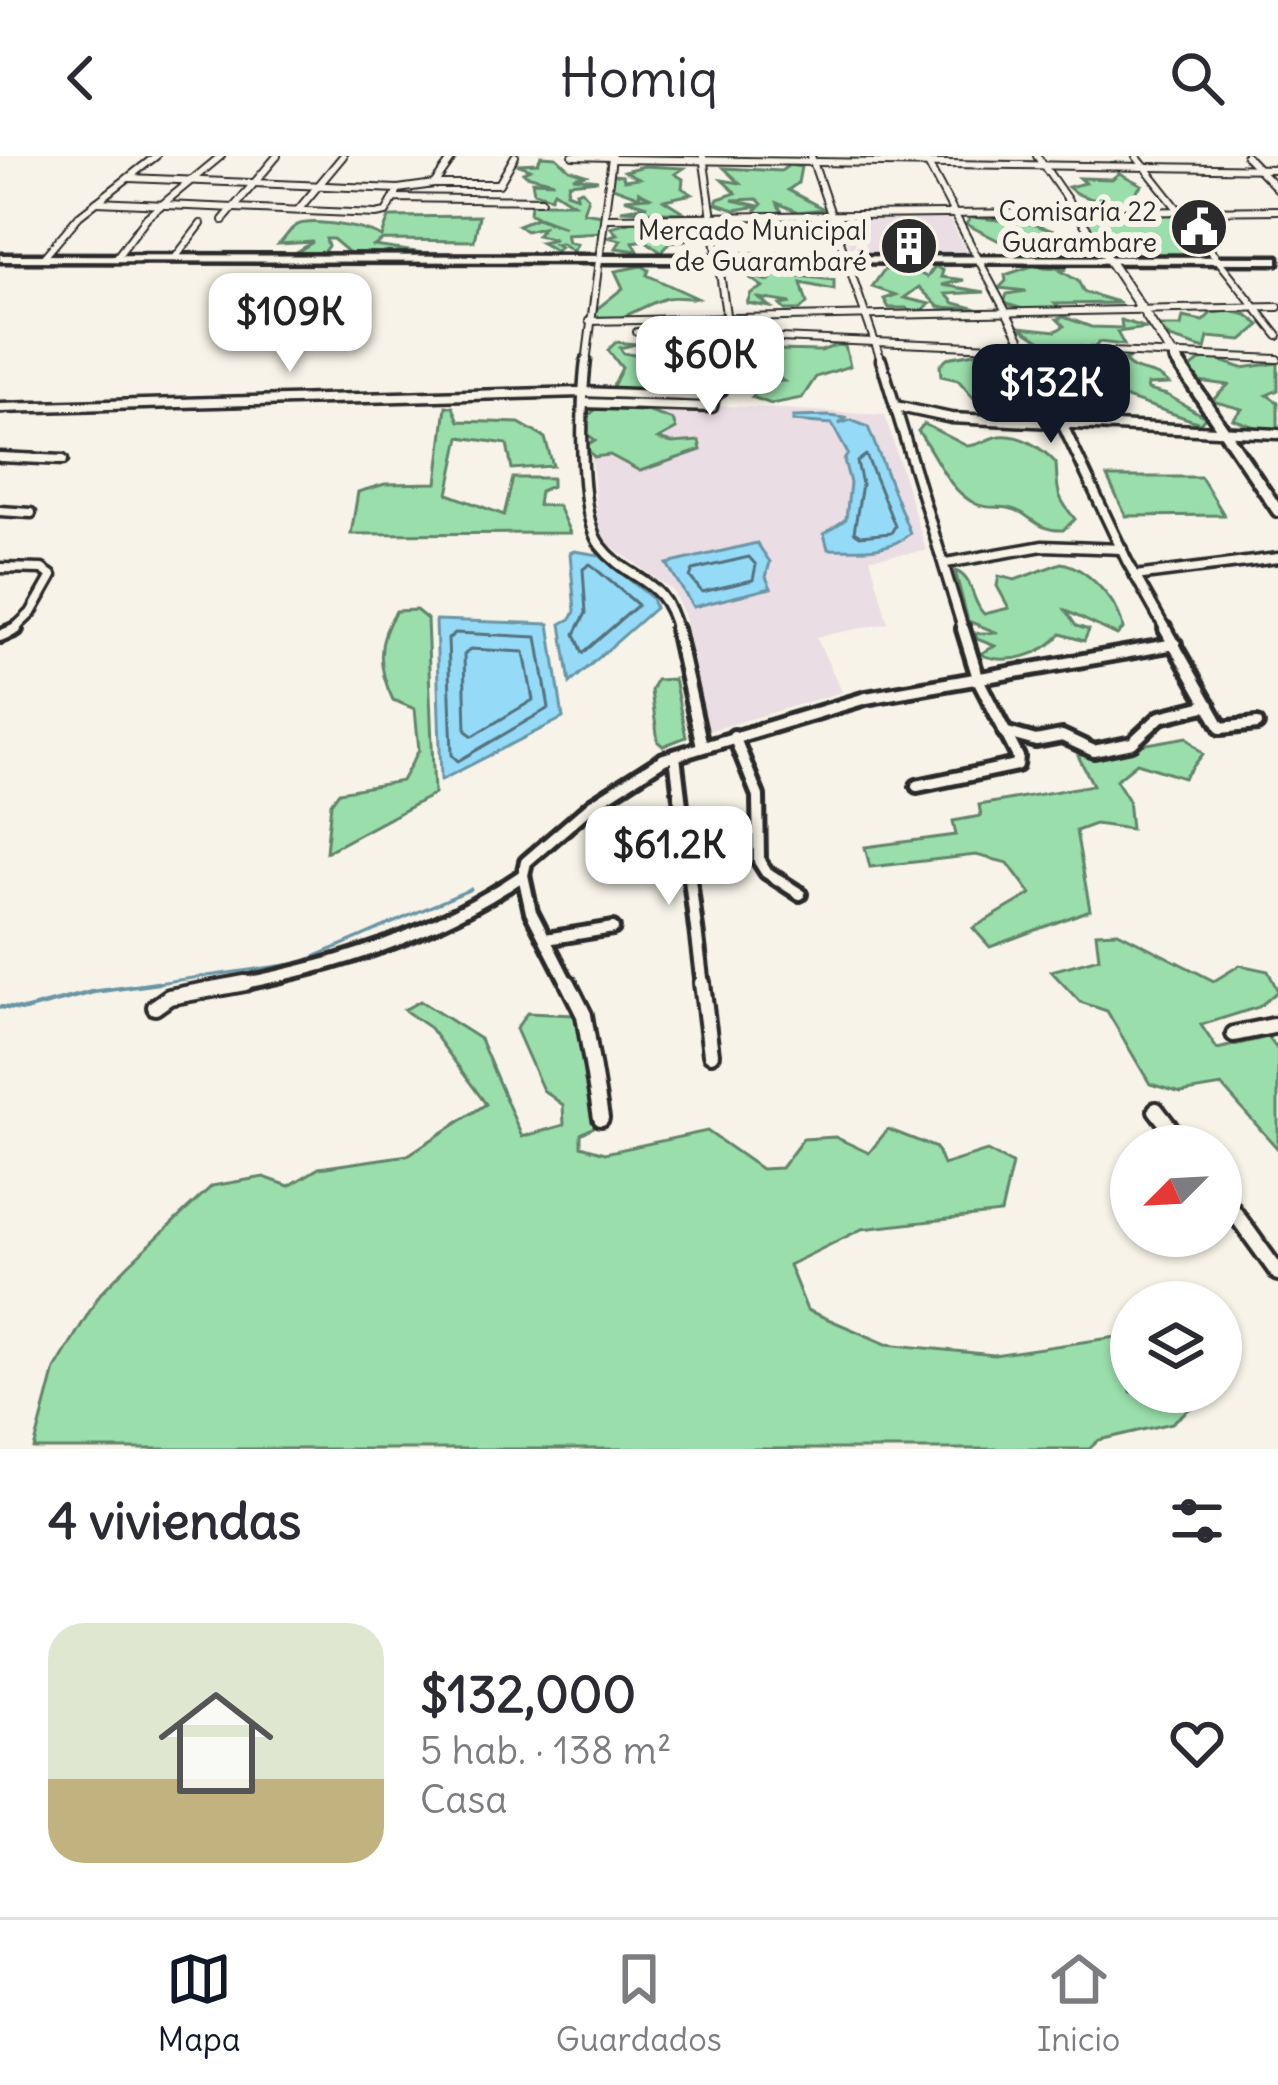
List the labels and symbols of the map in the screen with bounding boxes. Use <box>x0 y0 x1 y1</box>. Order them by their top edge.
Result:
place label: Comisaría 22 Guarambare <box>998 194 1157 259</box>
public building icon: Comisaría 22 Guarambare <box>1168 196 1230 258</box>
place label: Mercado Municipal de Guarambaré <box>638 213 867 278</box>
building icon: Mercado Municipal de Guarambaré <box>878 215 940 277</box>
pin: $109K <box>206 273 374 375</box>
pin: $60K <box>639 316 781 418</box>
pin: $132K <box>967 344 1135 446</box>
pin: $61.2K <box>571 806 767 908</box>
north arrow <box>1110 1125 1242 1257</box>

